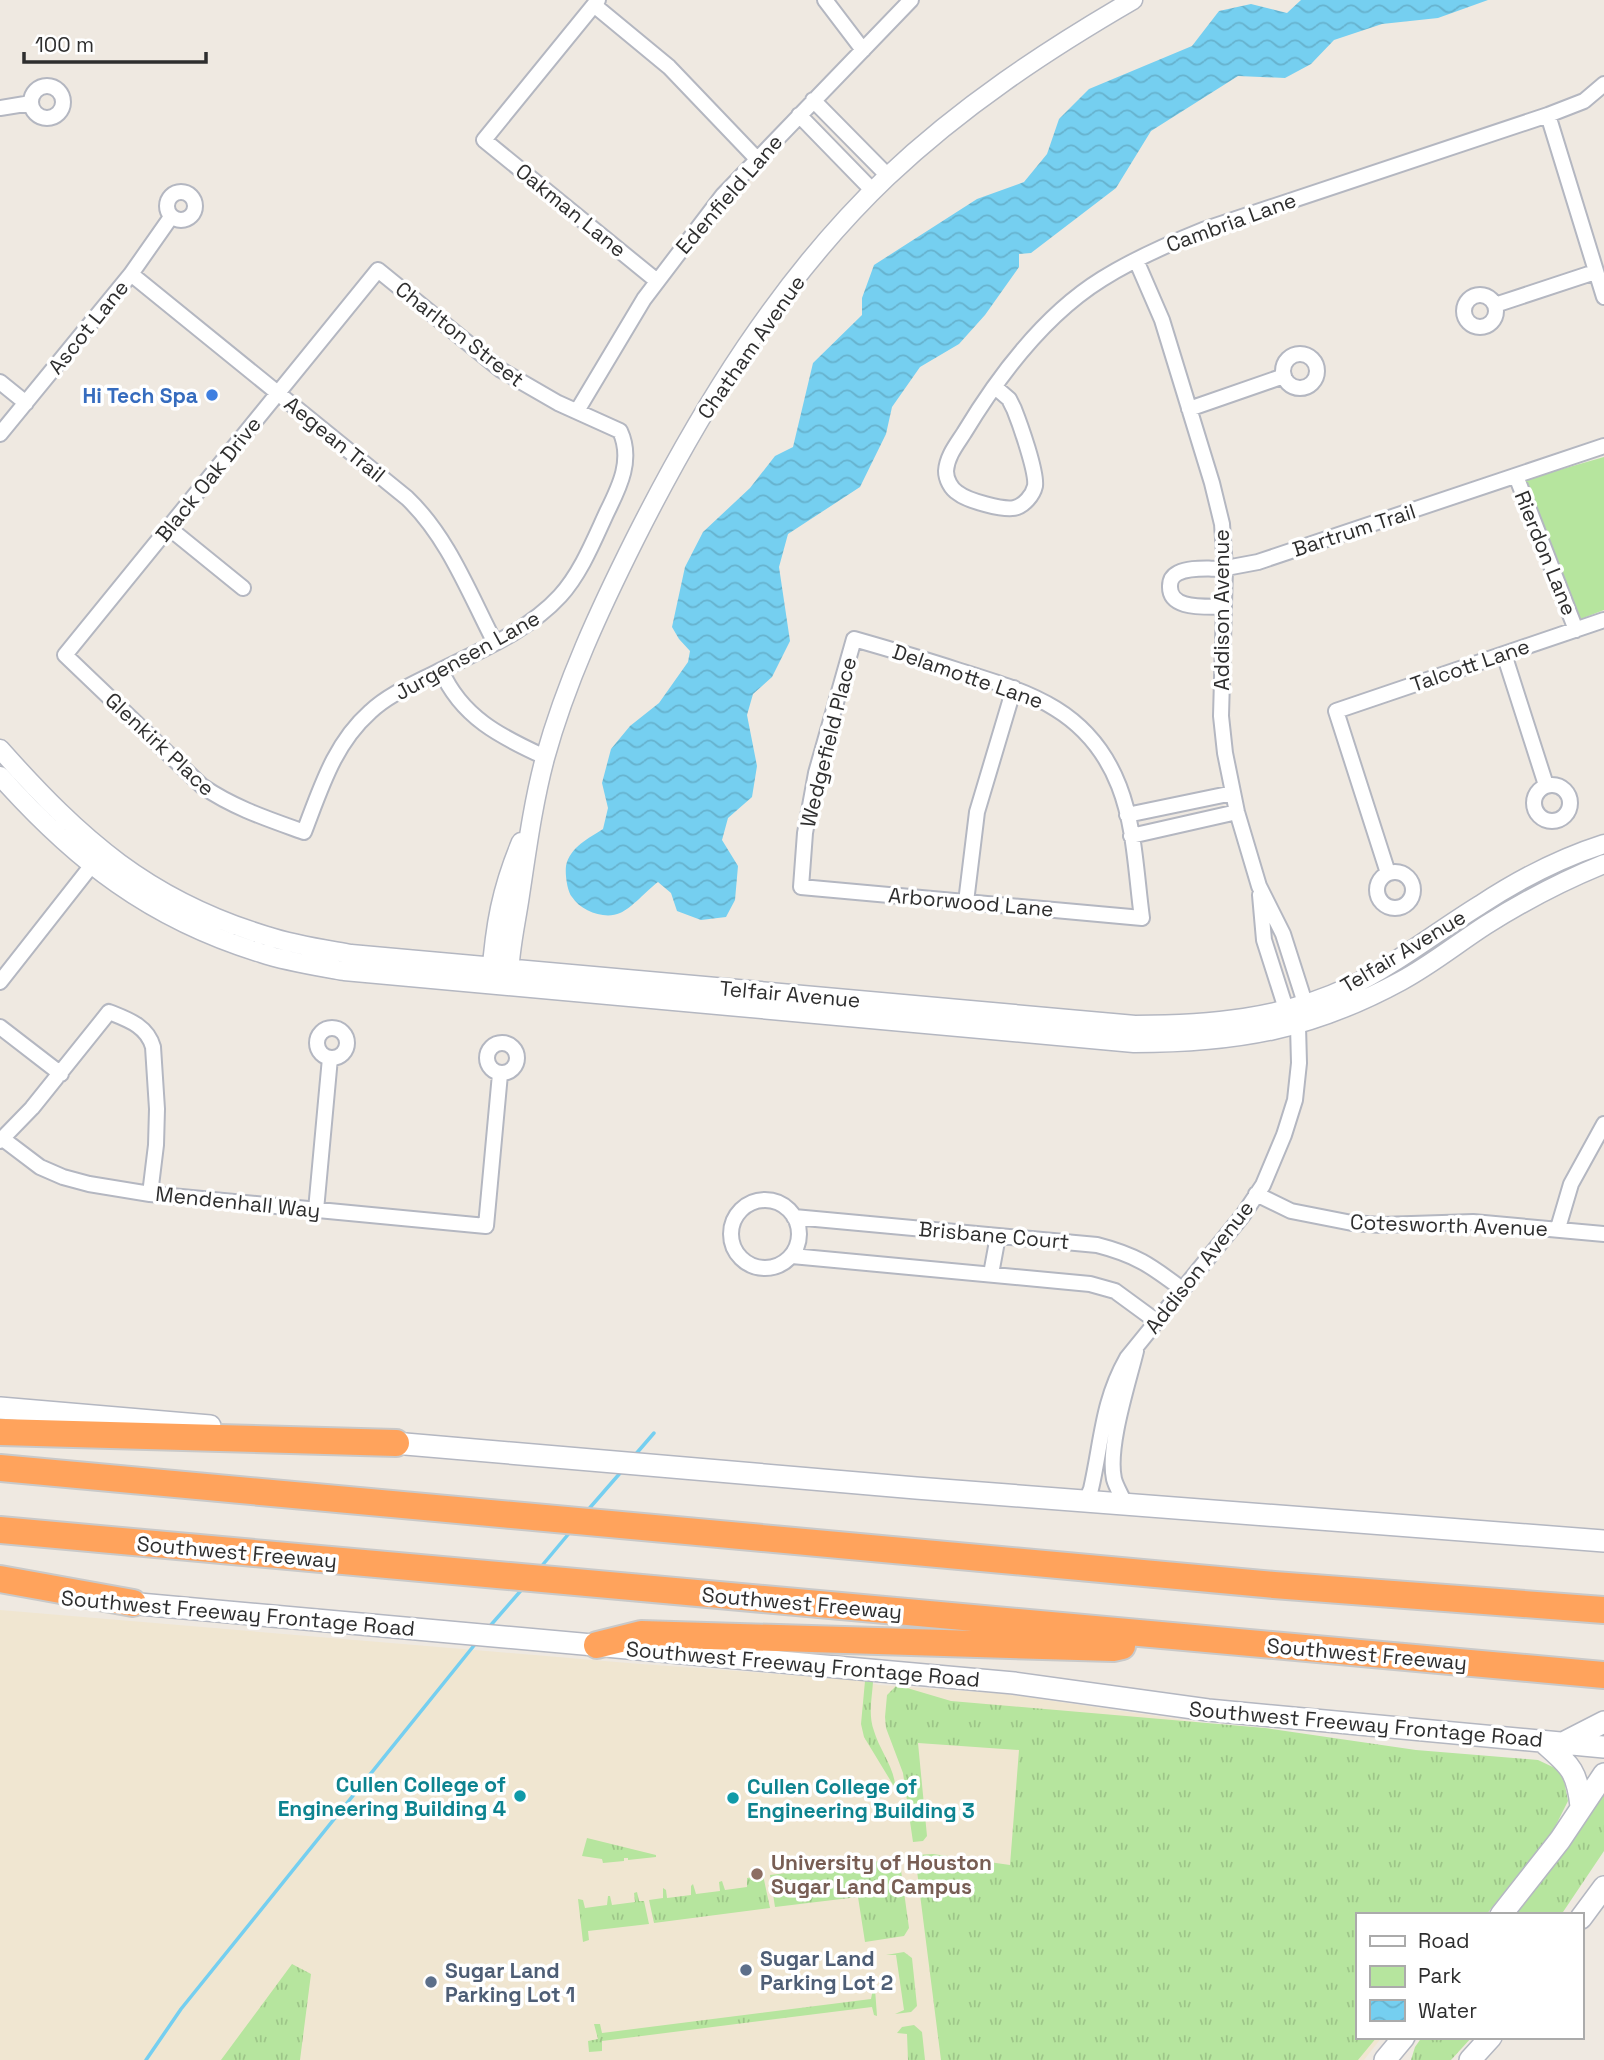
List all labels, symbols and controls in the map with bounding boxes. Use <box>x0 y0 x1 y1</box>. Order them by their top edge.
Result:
scale bar <box>24 21 206 65</box>
text: 100 m <box>35 31 94 58</box>
street label: Edenfield Lane <box>670 129 788 259</box>
street label: Oakman Lane <box>510 157 632 263</box>
street label: Cambria Lane <box>1162 186 1300 258</box>
street label: Chatham Avenue <box>691 270 811 424</box>
street label: Ascot Lane <box>42 274 134 380</box>
street label: Charlton Street <box>390 275 530 393</box>
place label: Hi Tech Spa <box>83 382 198 409</box>
marker: Hi Tech Spa <box>204 387 220 403</box>
street label: Aegean Trail <box>279 390 391 488</box>
street label: Black Oak Drive <box>149 411 267 547</box>
street label: Rierdon Lane <box>1509 487 1583 619</box>
street label: Bartrum Trail <box>1289 497 1419 563</box>
street label: Addison Avenue <box>1208 529 1235 691</box>
street label: Jurgensen Lane <box>390 604 544 706</box>
street label: Talcott Lane <box>1407 632 1533 698</box>
street label: Delamotte Lane <box>889 638 1047 714</box>
street label: Wedgefield Place <box>794 654 862 830</box>
street label: Glenkirk Place <box>100 686 220 802</box>
street label: Arborwood Lane <box>887 881 1055 923</box>
street label: Telfair Avenue <box>1335 903 1471 999</box>
street label: Telfair Avenue <box>718 974 862 1014</box>
street label: Mendenhall Way <box>154 1180 322 1224</box>
street label: Addison Avenue <box>1139 1195 1259 1339</box>
street label: Cotesworth Avenue <box>1350 1208 1548 1242</box>
street label: Brisbane Court <box>918 1215 1070 1255</box>
street label: Southwest Freeway <box>136 1530 338 1574</box>
street label: Southwest Freeway <box>701 1581 903 1625</box>
street label: Southwest Freeway Frontage Road <box>60 1584 416 1642</box>
street label: Southwest Freeway <box>1266 1632 1468 1676</box>
street label: Southwest Freeway Frontage Road <box>625 1635 981 1693</box>
street label: Southwest Freeway Frontage Road <box>1188 1695 1544 1753</box>
place label: Cullen College of Engineering Building 4 <box>278 1771 506 1822</box>
place label: Cullen College of Engineering Building 3 <box>747 1773 975 1824</box>
marker: Cullen College of Engineering Building 4 <box>512 1788 528 1804</box>
marker: Cullen College of Engineering Building 3 <box>725 1790 741 1806</box>
place label: University of Houston Sugar Land Campus <box>771 1849 992 1900</box>
marker: University of Houston Sugar Land Campus <box>749 1866 765 1882</box>
legend <box>1356 1913 1583 2039</box>
text: Road <box>1418 1927 1470 1954</box>
place label: Sugar Land Parking Lot 2 <box>760 1945 893 1996</box>
place label: Sugar Land Parking Lot 1 <box>445 1957 575 2008</box>
marker: Sugar Land Parking Lot 2 <box>738 1962 754 1978</box>
text: Park <box>1418 1962 1462 1989</box>
marker: Sugar Land Parking Lot 1 <box>423 1974 439 1990</box>
text: Water <box>1418 1997 1477 2024</box>

